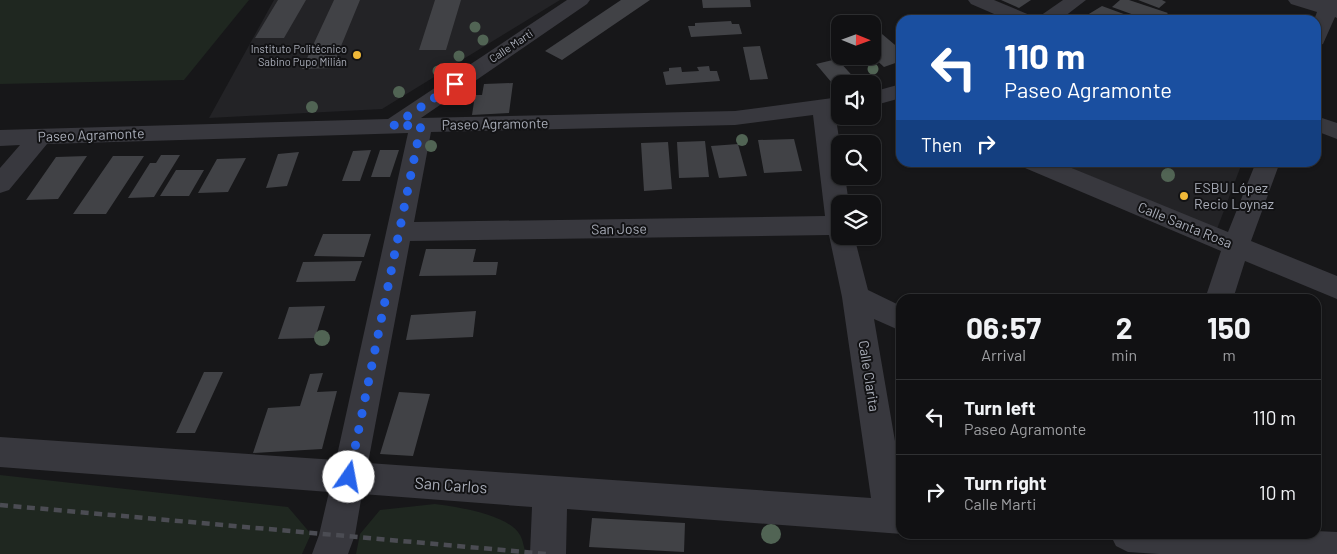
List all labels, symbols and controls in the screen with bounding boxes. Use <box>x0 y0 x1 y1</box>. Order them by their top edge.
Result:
north arrow <box>831 15 881 65</box>
map controls <box>831 15 881 245</box>
street label: Calle Marti <box>486 26 535 65</box>
text: 110 m <box>1004 34 1085 76</box>
icon: left <box>921 35 986 100</box>
place label: Instituto Politécnico Sabino Pupo Milián <box>251 42 347 68</box>
marker: Instituto Politécnico Sabino Pupo Milián <box>351 49 363 61</box>
pin <box>434 63 476 105</box>
icon: arrive <box>441 70 469 98</box>
button: sound <box>831 75 881 125</box>
text: Paseo Agramonte <box>1004 76 1172 102</box>
street label: Paseo Agramonte <box>441 114 549 133</box>
street label: Paseo Agramonte <box>37 124 145 145</box>
icon: right <box>972 130 1000 158</box>
text: Then <box>921 133 962 156</box>
button: search <box>831 135 881 185</box>
place label: ESBU López Recio Loynaz <box>1194 179 1274 212</box>
marker: ESBU López Recio Loynaz <box>1178 190 1190 202</box>
button: layers <box>831 195 881 245</box>
street label: Calle Santa Rosa <box>1136 198 1235 251</box>
street label: San Jose <box>591 220 647 237</box>
text: 06:57 <box>966 309 1041 345</box>
text: 2 <box>1116 309 1133 345</box>
text: 150 <box>1207 309 1251 345</box>
street label: Calle Clarita <box>855 339 884 413</box>
text: Arrival <box>981 345 1026 364</box>
text: min <box>1111 345 1137 364</box>
text: m <box>1222 345 1236 364</box>
text: Turn left <box>964 396 1035 419</box>
icon: left <box>921 403 949 431</box>
text: 110 m <box>1252 406 1296 429</box>
text: Paseo Agramonte <box>964 419 1086 438</box>
position arrow <box>322 450 374 502</box>
text: Turn right <box>964 471 1046 494</box>
street label: San Carlos <box>414 472 488 497</box>
icon: right <box>921 478 949 506</box>
text: 10 m <box>1259 481 1296 504</box>
text: Calle Marti <box>964 494 1036 513</box>

